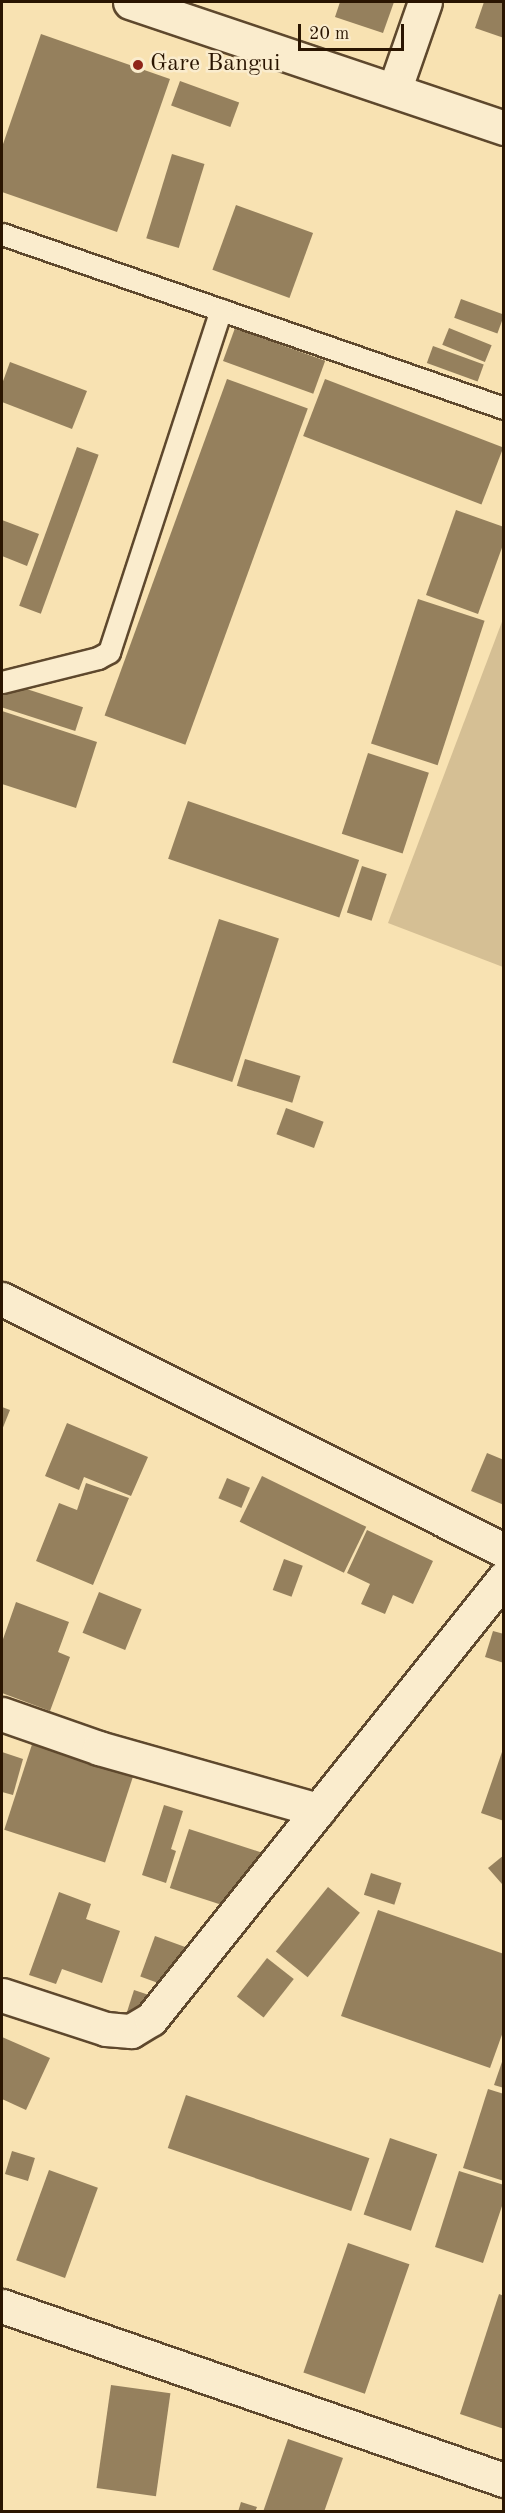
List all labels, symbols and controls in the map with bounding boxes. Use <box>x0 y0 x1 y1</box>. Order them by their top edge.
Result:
scale bar <box>301 12 408 50</box>
text: 20 m <box>309 25 349 43</box>
place label: Gare Bangui <box>150 51 280 79</box>
marker: Gare Bangui <box>131 58 145 72</box>

